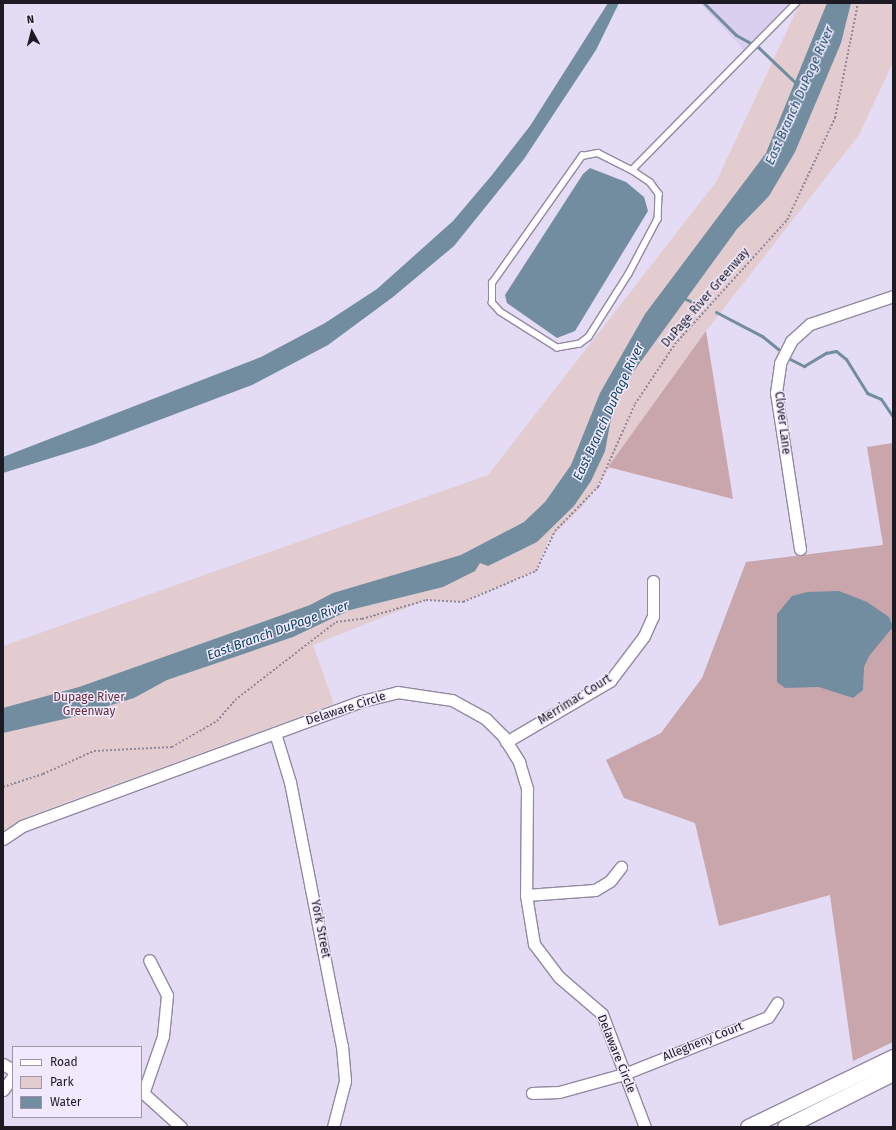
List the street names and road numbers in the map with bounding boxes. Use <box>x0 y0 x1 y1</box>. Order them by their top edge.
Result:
street label: DuPage River Greenway <box>659 245 753 351</box>
street label: Clover Lane <box>771 391 793 455</box>
street label: Merrimac Court <box>536 672 614 728</box>
street label: Delaware Circle <box>304 689 388 729</box>
street label: York Street <box>307 898 333 960</box>
street label: Delaware Circle <box>594 1013 638 1095</box>
street label: Allegheny Court <box>661 1019 745 1065</box>

